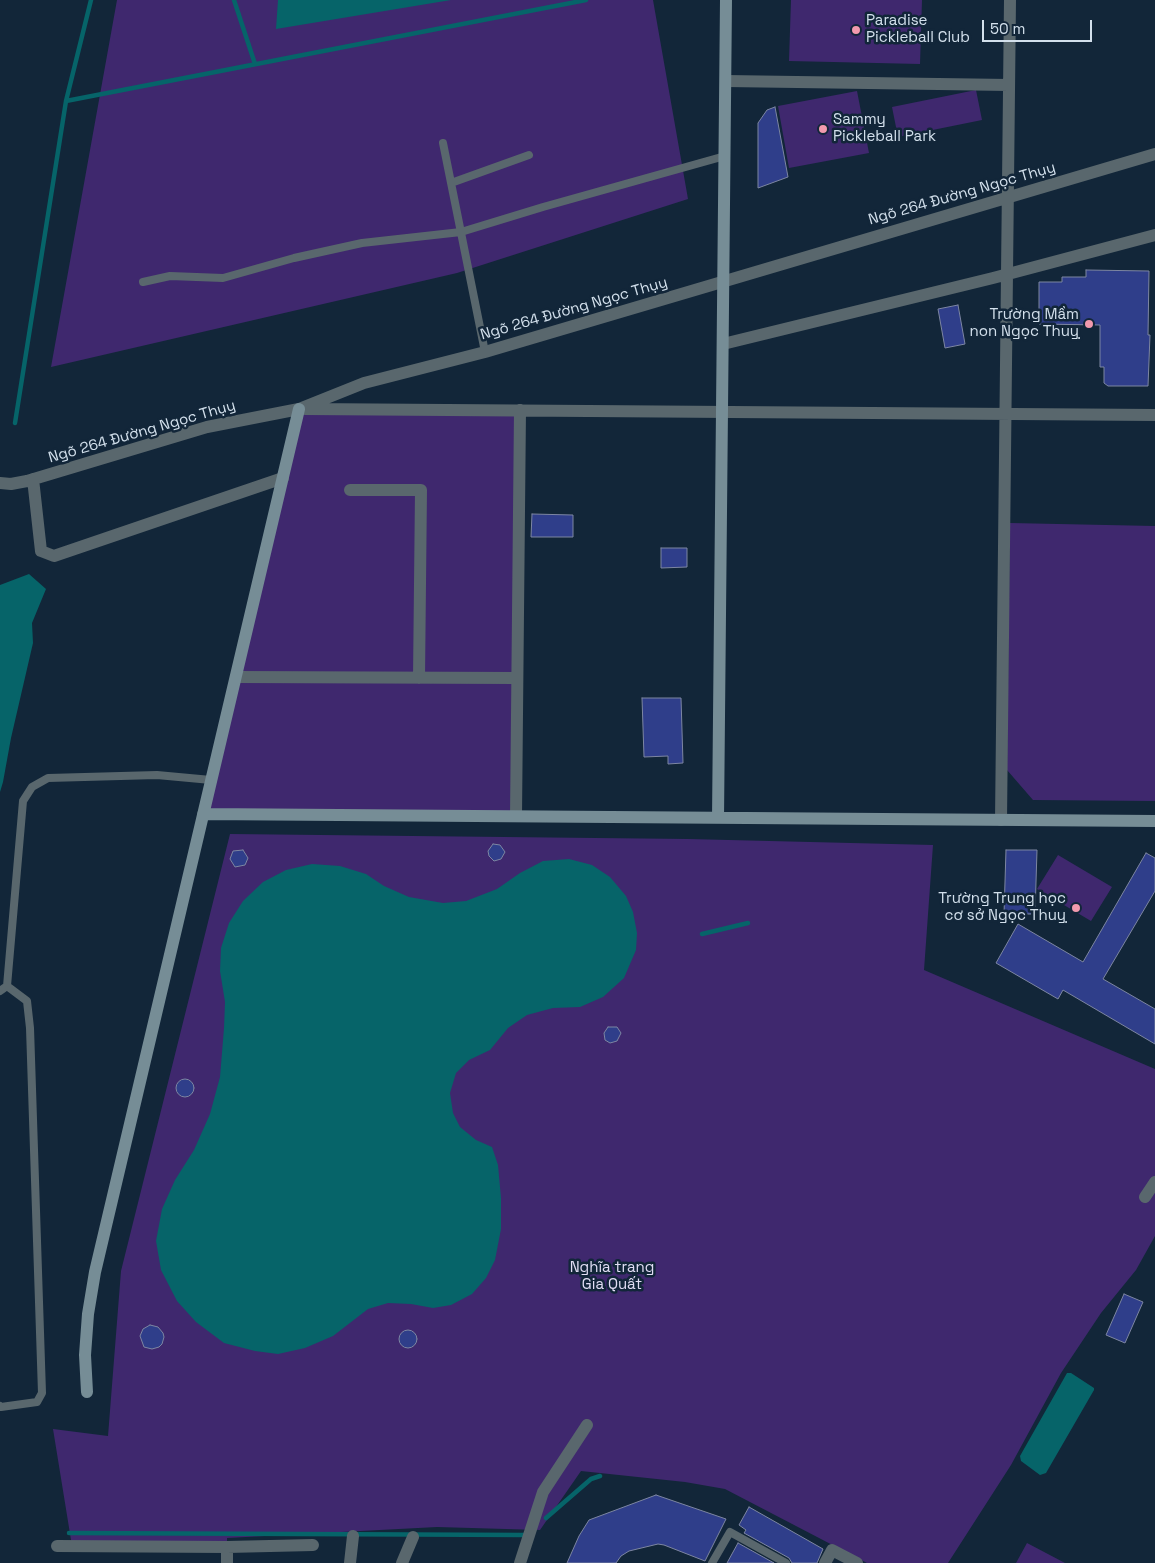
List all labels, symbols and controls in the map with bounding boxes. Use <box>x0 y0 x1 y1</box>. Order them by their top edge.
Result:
scale bar <box>985 10 1095 42</box>
place label: Paradise Pickleball Club <box>866 12 970 47</box>
text: 50 m <box>990 19 1025 38</box>
marker: Paradise Pickleball Club <box>850 24 862 36</box>
place label: Sammy Pickleball Park <box>833 111 936 146</box>
marker: Sammy Pickleball Park <box>817 123 829 135</box>
street label: Ngõ 264 Đường Ngọc Thụy <box>866 159 1058 229</box>
street label: Ngõ 264 Đường Ngọc Thụy <box>478 274 670 344</box>
place label: Trường Mầm non Ngọc Thuỵ <box>970 306 1079 341</box>
marker: Trường Mầm non Ngọc Thuỵ <box>1083 318 1095 330</box>
street label: Ngõ 264 Đường Ngọc Thụy <box>46 397 238 467</box>
place label: Trường Trung học cơ sở Ngọc Thuỵ <box>938 890 1066 925</box>
marker: Trường Trung học cơ sở Ngọc Thuỵ <box>1070 902 1082 914</box>
park label: Nghĩa trang Gia Quất <box>570 1259 654 1294</box>

